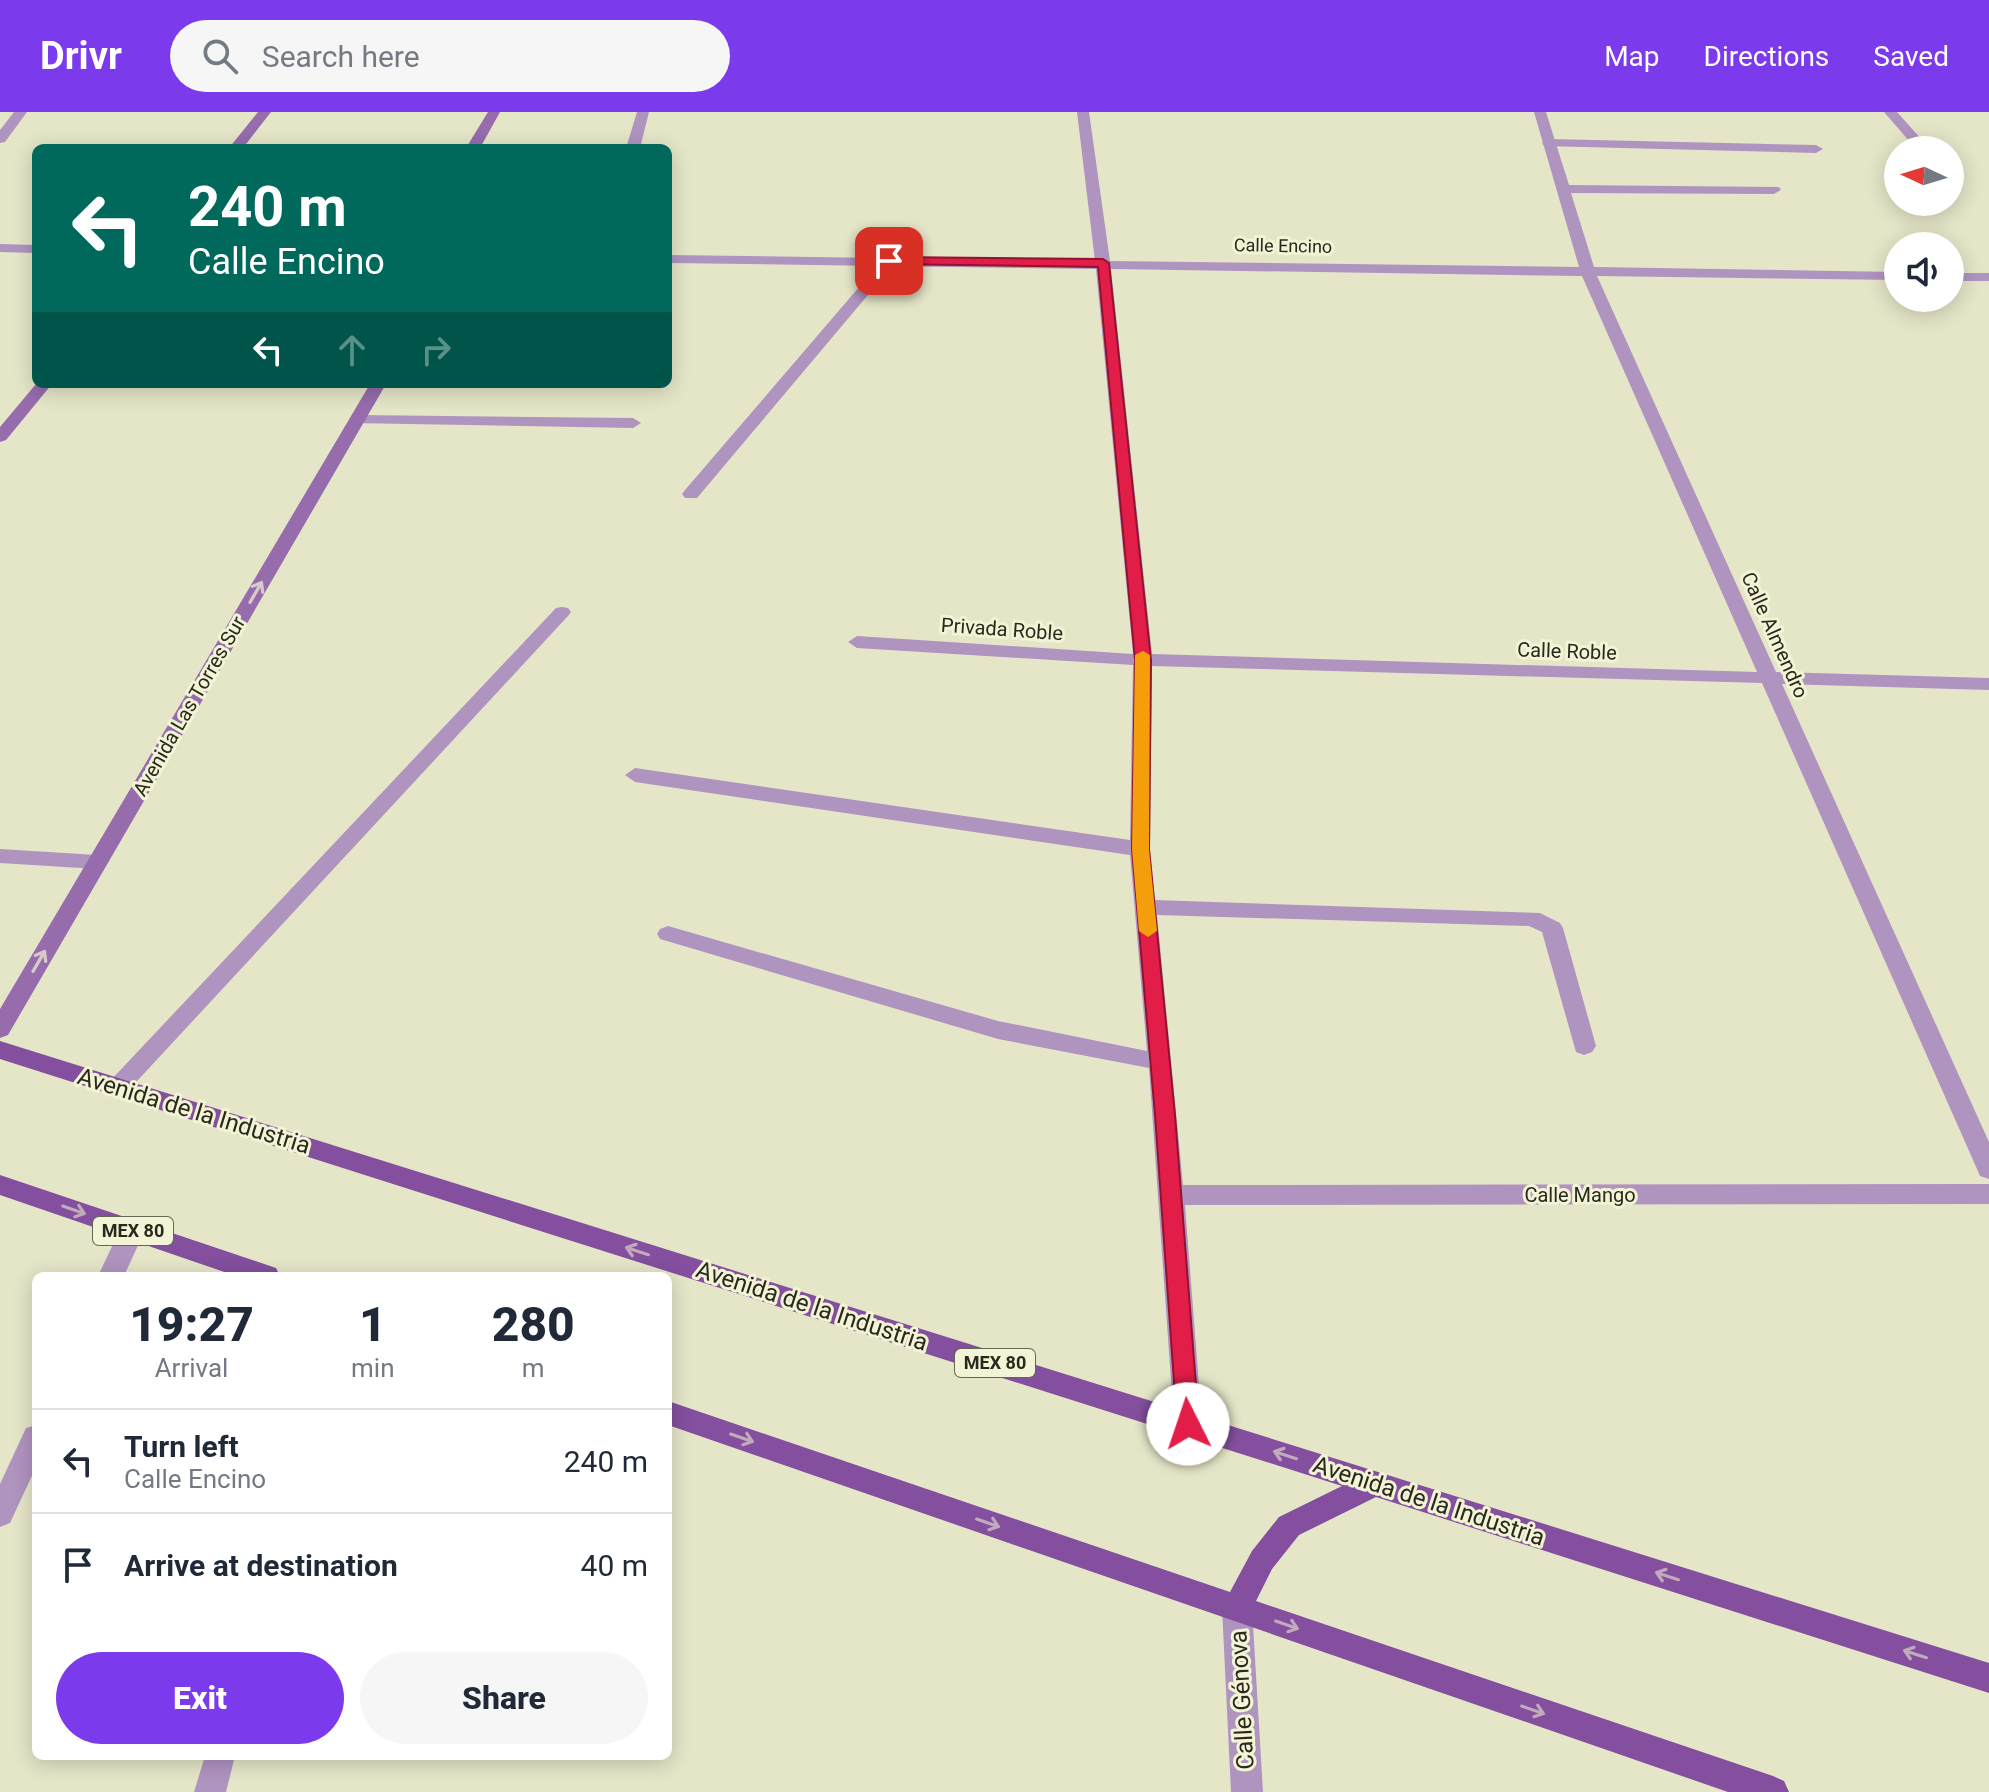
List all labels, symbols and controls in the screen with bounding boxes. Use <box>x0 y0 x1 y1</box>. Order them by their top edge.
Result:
search box <box>170 20 730 92</box>
text: Drivr <box>40 34 122 78</box>
icon: search <box>198 34 242 78</box>
text: Search here <box>262 39 420 74</box>
text: Map <box>1604 40 1660 73</box>
text: Directions <box>1704 40 1829 73</box>
text: Saved <box>1873 40 1949 73</box>
north arrow <box>1884 136 1964 216</box>
map controls <box>1884 136 1964 312</box>
text: 240 m <box>188 174 347 240</box>
icon: left <box>56 176 160 280</box>
pin <box>855 227 923 295</box>
button: sound <box>1884 232 1964 312</box>
street label: Calle Encino <box>1234 234 1332 257</box>
icon: arrive <box>867 239 911 283</box>
text: Calle Encino <box>188 241 385 283</box>
icon: left <box>246 328 290 372</box>
icon: ahead <box>330 328 374 372</box>
icon: right <box>414 328 458 372</box>
street label: Calle Almendro <box>1736 568 1814 702</box>
one-way arrow <box>248 581 264 604</box>
street label: Avenida Las Torres Sur <box>128 612 250 800</box>
street label: Privada Roble <box>940 613 1064 645</box>
street label: Calle Roble <box>1517 637 1617 665</box>
one-way arrow <box>31 950 47 973</box>
street label: Avenida de la Industria <box>74 1062 314 1160</box>
street label: Calle Mango <box>1524 1183 1636 1207</box>
one-way arrow <box>61 1204 86 1219</box>
road number: MEX 80 <box>93 1217 173 1245</box>
one-way arrow <box>625 1242 650 1257</box>
street label: Avenida de la Industria <box>693 1255 931 1357</box>
text: 19:27 <box>129 1296 254 1353</box>
text: 1 <box>359 1296 387 1353</box>
text: 280 <box>492 1296 575 1353</box>
road number: MEX 80 <box>955 1349 1035 1377</box>
text: Arrival <box>155 1353 228 1383</box>
text: min <box>351 1353 395 1383</box>
text: m <box>522 1353 545 1383</box>
position arrow <box>1146 1382 1230 1466</box>
text: Turn left <box>124 1429 239 1464</box>
one-way arrow <box>729 1432 754 1447</box>
icon: left <box>56 1439 100 1483</box>
text: 240 m <box>564 1444 648 1479</box>
one-way arrow <box>1273 1447 1298 1462</box>
street label: Avenida de la Industria <box>1310 1450 1548 1552</box>
text: Calle Encino <box>124 1464 266 1494</box>
one-way arrow <box>975 1516 1000 1531</box>
icon: arrive <box>56 1543 100 1587</box>
text: Arrive at destination <box>124 1548 398 1583</box>
text: 40 m <box>581 1548 648 1583</box>
one-way arrow <box>1654 1568 1680 1583</box>
one-way arrow <box>1274 1619 1299 1634</box>
street label: Calle Génova <box>1224 1630 1260 1770</box>
one-way arrow <box>1902 1646 1927 1661</box>
button: Exit <box>56 1652 344 1744</box>
button: Share <box>360 1652 648 1744</box>
one-way arrow <box>1520 1703 1545 1718</box>

